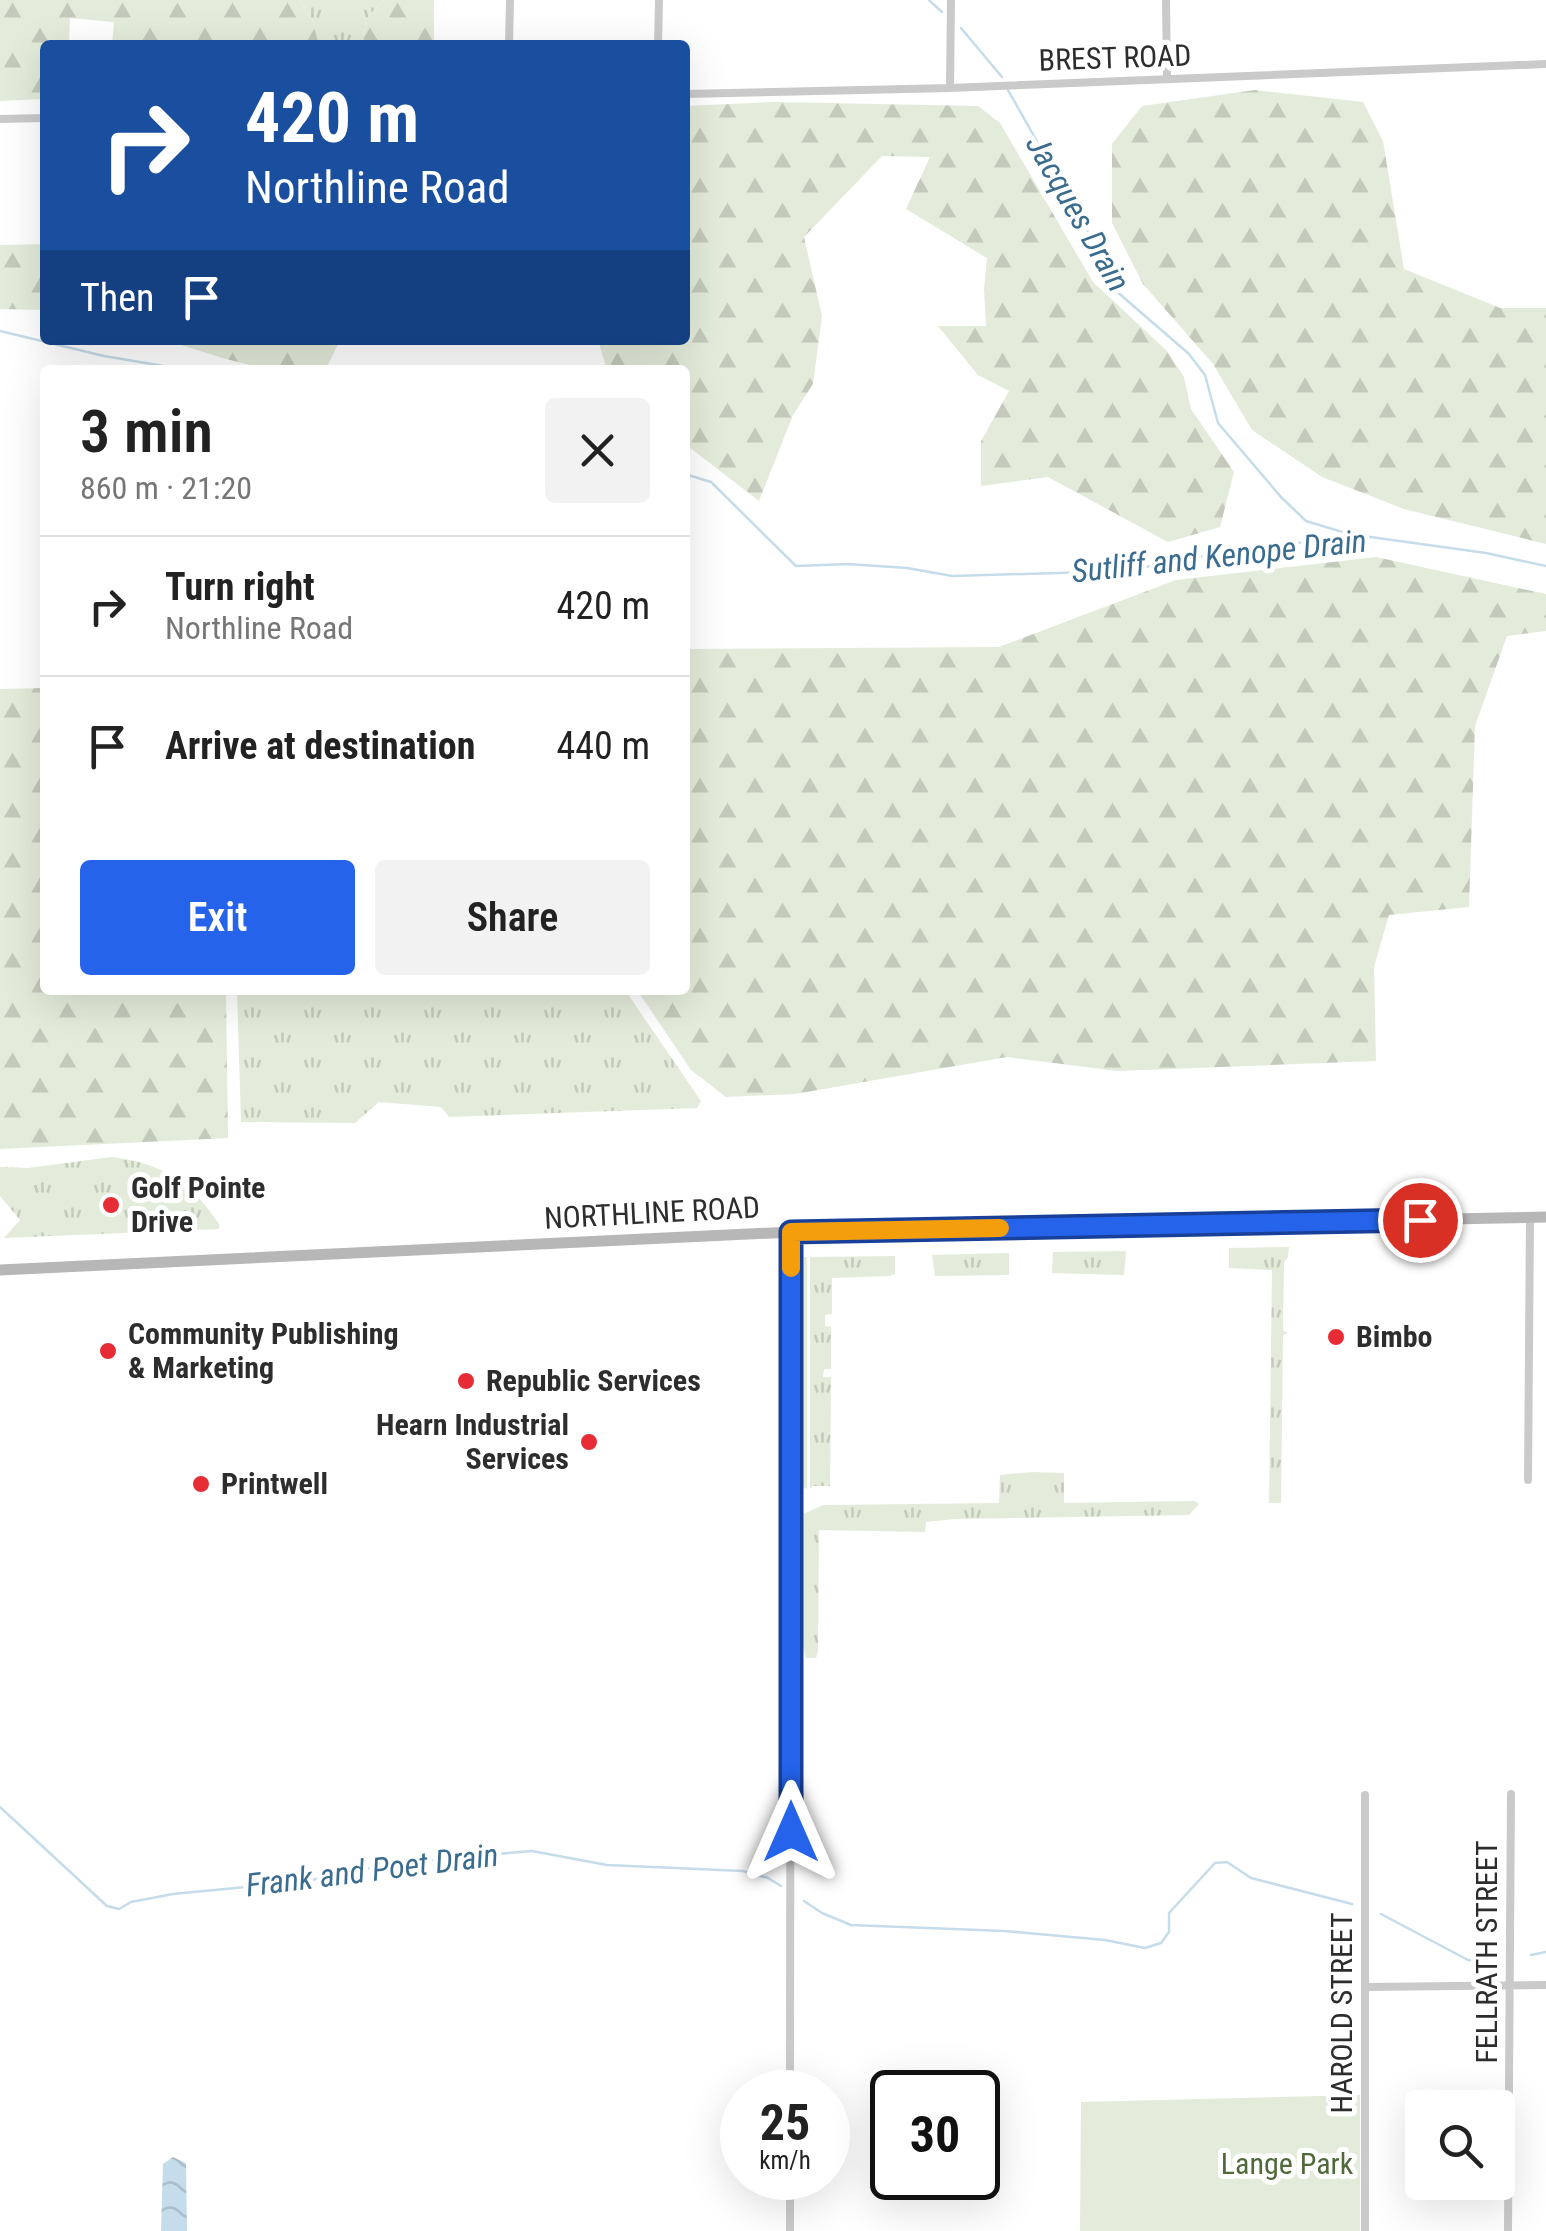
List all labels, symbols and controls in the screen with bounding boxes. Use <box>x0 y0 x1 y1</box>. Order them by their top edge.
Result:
street label: BREST ROAD <box>1038 37 1192 78</box>
text: 420 m <box>245 77 419 159</box>
icon: right <box>80 80 210 210</box>
water label: Jacques Drain <box>1018 128 1138 298</box>
text: Northline Road <box>245 161 510 214</box>
icon: arrive <box>174 270 229 325</box>
text: Then <box>80 276 154 320</box>
text: 3 min <box>80 396 213 467</box>
button: close <box>545 398 650 503</box>
text: 860 m · 21:20 <box>80 469 252 507</box>
water label: Sutliff and Kenope Drain <box>1070 522 1368 590</box>
text: Turn right <box>165 565 315 609</box>
icon: right <box>80 579 135 634</box>
text: 420 m <box>556 584 650 628</box>
text: Northline Road <box>165 609 353 647</box>
icon: arrive <box>80 719 135 774</box>
text: Arrive at destination <box>165 724 475 768</box>
text: 440 m <box>556 724 650 768</box>
button: Exit <box>80 860 355 975</box>
button: Share <box>375 860 650 975</box>
place label: Golf Pointe Drive <box>131 1170 265 1239</box>
pin <box>1378 1178 1463 1263</box>
street label: NORTHLINE ROAD <box>543 1189 761 1236</box>
icon: arrive <box>1393 1193 1448 1248</box>
marker: Golf Pointe Drive <box>100 1194 122 1216</box>
place label: Community Publishing & Marketing <box>128 1316 399 1385</box>
place label: Bimbo <box>1356 1319 1432 1354</box>
marker: Bimbo <box>1325 1326 1347 1348</box>
marker: Community Publishing & Marketing <box>97 1340 119 1362</box>
place label: Republic Services <box>486 1363 701 1398</box>
marker: Republic Services <box>455 1370 477 1392</box>
place label: Hearn Industrial Services <box>376 1407 569 1476</box>
marker: Hearn Industrial Services <box>578 1431 600 1453</box>
place label: Printwell <box>221 1466 328 1501</box>
marker: Printwell <box>190 1473 212 1495</box>
position arrow <box>739 1780 843 1884</box>
water label: Frank and Poet Drain <box>243 1836 501 1904</box>
street label: FELLRATH STREET <box>1469 1840 1504 2064</box>
street label: HAROLD STREET <box>1324 1912 1359 2114</box>
speed limit sign: 30 <box>870 2070 1000 2200</box>
map controls <box>1405 2090 1515 2200</box>
button: search <box>1405 2090 1515 2200</box>
text: 25 <box>760 2094 810 2152</box>
text: km/h <box>759 2146 811 2175</box>
park label: Lange Park <box>1221 2146 1354 2181</box>

